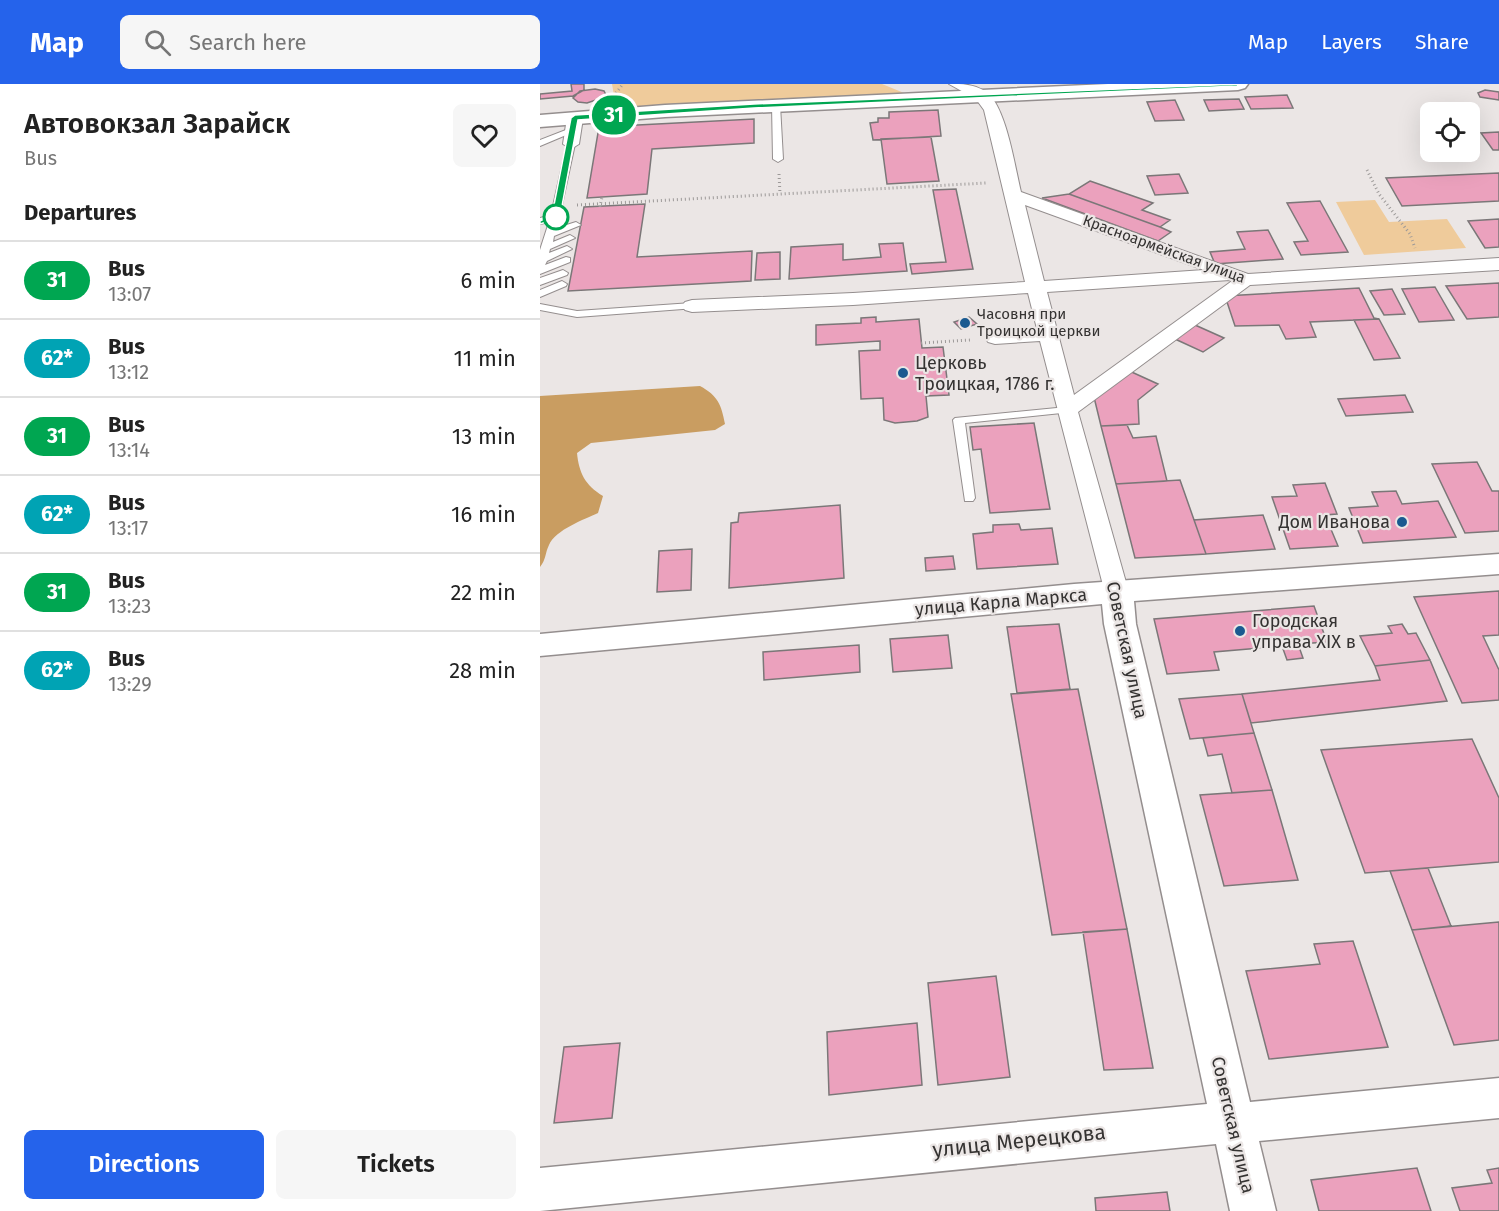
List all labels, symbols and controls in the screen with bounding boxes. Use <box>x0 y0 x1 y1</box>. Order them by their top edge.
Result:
search box <box>120 15 540 69</box>
text: Map <box>30 26 84 59</box>
icon: search <box>141 26 174 59</box>
text: Search here <box>189 29 307 56</box>
text: Map <box>1248 29 1288 55</box>
text: Layers <box>1321 29 1382 55</box>
text: Share <box>1415 29 1469 55</box>
line badge: 31 <box>587 96 641 135</box>
text: 31 <box>604 102 624 128</box>
map controls <box>1420 102 1480 162</box>
button: locate <box>1420 102 1480 162</box>
button: heart <box>453 104 516 167</box>
text: Автовокзал Зарайск <box>24 107 290 140</box>
text: Bus <box>24 146 57 170</box>
text: Departures <box>24 199 136 226</box>
unlabelled marker <box>543 204 569 230</box>
street label: Красноармейская улица <box>1080 211 1248 287</box>
text: Bus <box>108 255 145 282</box>
text: 31 <box>47 267 67 293</box>
text: 6 min <box>460 267 516 294</box>
text: 13:07 <box>108 282 151 306</box>
place label: Часовня при Троицкой церкви <box>977 305 1101 340</box>
marker: Часовня при Троицкой церкви <box>958 316 972 330</box>
text: Bus <box>108 333 145 360</box>
text: 62* <box>41 345 73 371</box>
text: 11 min <box>453 345 516 372</box>
place label: Церковь Троицкая, 1786 г. <box>915 352 1055 395</box>
text: 13:12 <box>108 360 149 384</box>
marker: Церковь Троицкая, 1786 г. <box>896 366 910 380</box>
text: Bus <box>108 411 145 438</box>
text: 31 <box>47 423 67 449</box>
text: 13 min <box>452 423 516 450</box>
text: 13:14 <box>108 438 150 462</box>
text: Bus <box>108 489 145 516</box>
text: 62* <box>41 501 73 527</box>
text: 16 min <box>451 501 516 528</box>
place label: Дом Иванова <box>1278 511 1390 533</box>
marker: Дом Иванова <box>1395 515 1409 529</box>
text: 13:17 <box>108 516 148 540</box>
text: Bus <box>108 567 145 594</box>
text: 31 <box>47 579 67 605</box>
text: 22 min <box>450 579 516 606</box>
street label: Советская улица <box>1102 579 1152 721</box>
street label: улица Карла Маркса <box>914 584 1088 620</box>
text: 13:23 <box>108 594 151 618</box>
place label: Городская управа XIX в <box>1252 610 1356 653</box>
marker: Городская управа XIX в <box>1233 624 1247 638</box>
text: Bus <box>108 645 145 672</box>
text: 62* <box>41 657 73 683</box>
text: 28 min <box>449 657 516 684</box>
text: 13:29 <box>108 672 152 696</box>
street label: Советская улица <box>1207 1054 1259 1196</box>
street label: улица Мерецкова <box>931 1119 1107 1163</box>
button: Directions <box>24 1130 264 1199</box>
button: Tickets <box>276 1130 516 1199</box>

